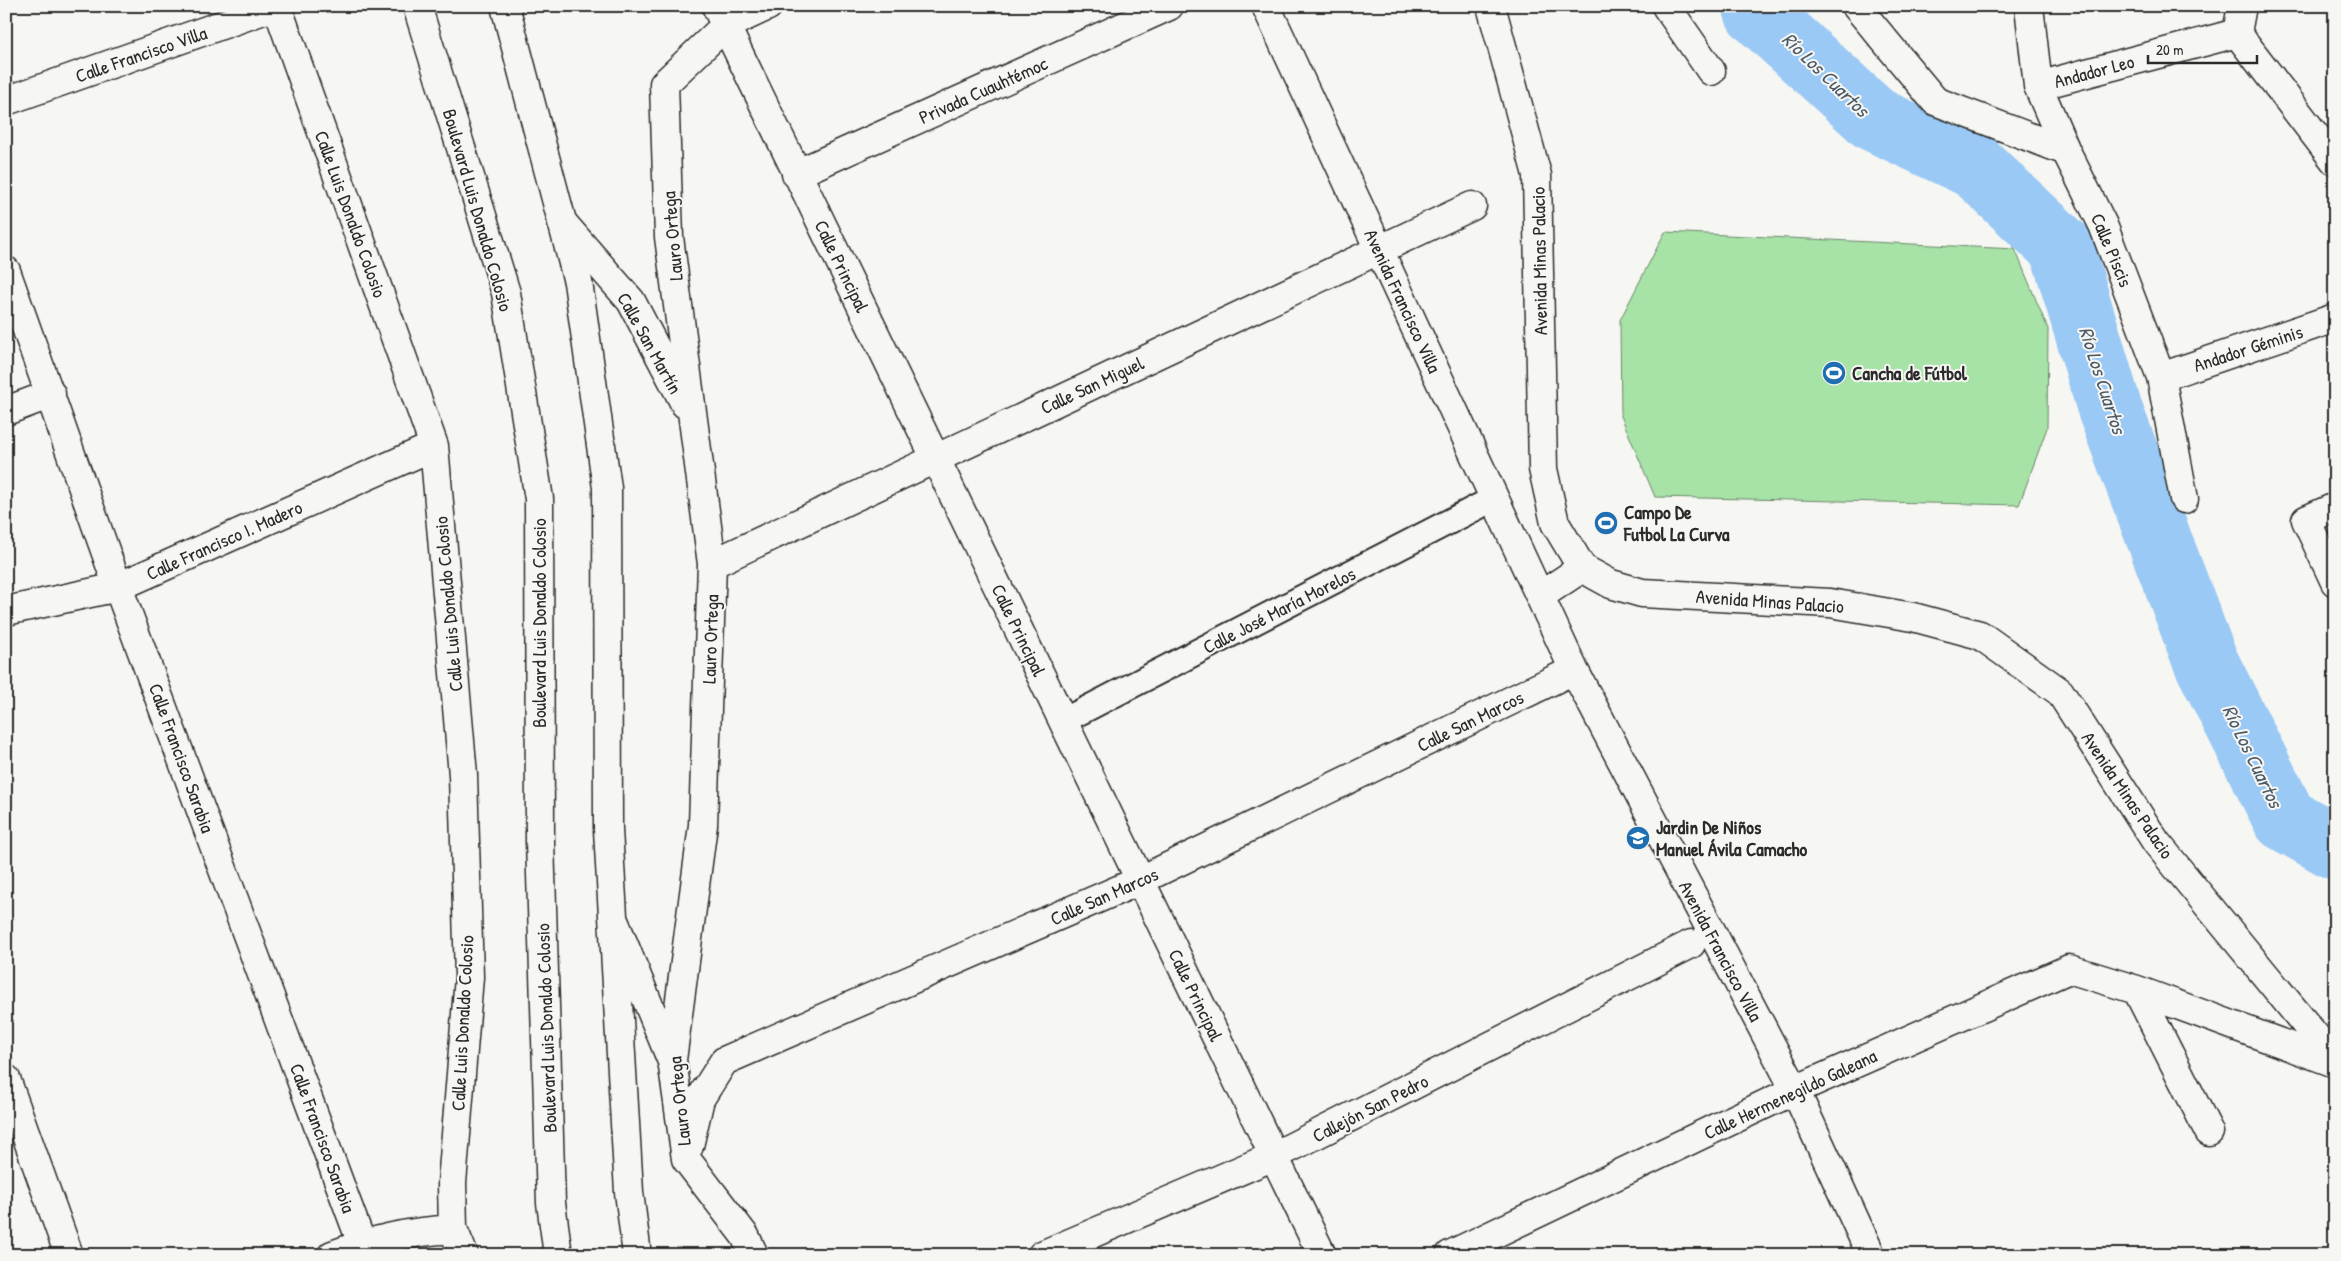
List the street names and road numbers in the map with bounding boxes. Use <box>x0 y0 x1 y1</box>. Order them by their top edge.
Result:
street label: Calle Francisco Villa <box>72 19 211 89</box>
street label: Andador Leo <box>2051 48 2137 94</box>
street label: Privada Cuauhtémoc <box>915 50 1052 130</box>
street label: Boulevard Luis Donaldo Colosio <box>437 106 519 315</box>
street label: Calle Luis Donaldo Colosio <box>309 127 393 301</box>
street label: Avenida Minas Palacio <box>1525 186 1553 335</box>
street label: Lauro Ortega <box>655 190 689 282</box>
street label: Calle Piscis <box>2085 209 2139 291</box>
street label: Calle Principal <box>808 216 876 317</box>
street label: Avenida Francisco Villa <box>1358 225 1448 378</box>
street label: Calle San Martín <box>611 287 689 399</box>
street label: Andador Géminis <box>2190 318 2306 378</box>
street label: Calle San Miguel <box>1036 349 1149 420</box>
street label: Calle Francisco I. Madero <box>142 494 307 586</box>
street label: Calle Luis Donaldo Colosio <box>427 515 469 693</box>
street label: Boulevard Luis Donaldo Colosio <box>526 518 552 728</box>
street label: Calle José María Morelos <box>1198 560 1360 660</box>
street label: Calle Principal <box>985 580 1053 681</box>
street label: Avenida Minas Palacio <box>1695 583 1845 619</box>
street label: Lauro Ortega <box>695 593 725 684</box>
street label: Calle Francisco Sarabia <box>143 680 221 837</box>
street label: Calle San Marcos <box>1412 684 1528 758</box>
street label: Avenida Minas Palacio <box>2076 726 2180 864</box>
street label: Calle San Marcos <box>1046 861 1162 931</box>
street label: Avenida Francisco Villa <box>1673 876 1769 1026</box>
street label: Boulevard Luis Donaldo Colosio <box>529 923 563 1133</box>
street label: Calle Luis Donaldo Colosio <box>444 934 480 1111</box>
street label: Calle Principal <box>1162 945 1230 1046</box>
street label: Calle Hermenegildo Galeana <box>1699 1042 1881 1146</box>
street label: Lauro Ortega <box>661 1055 697 1147</box>
street label: Calle Francisco Sarabia <box>284 1060 362 1217</box>
street label: Callejón San Pedro <box>1308 1067 1433 1148</box>

